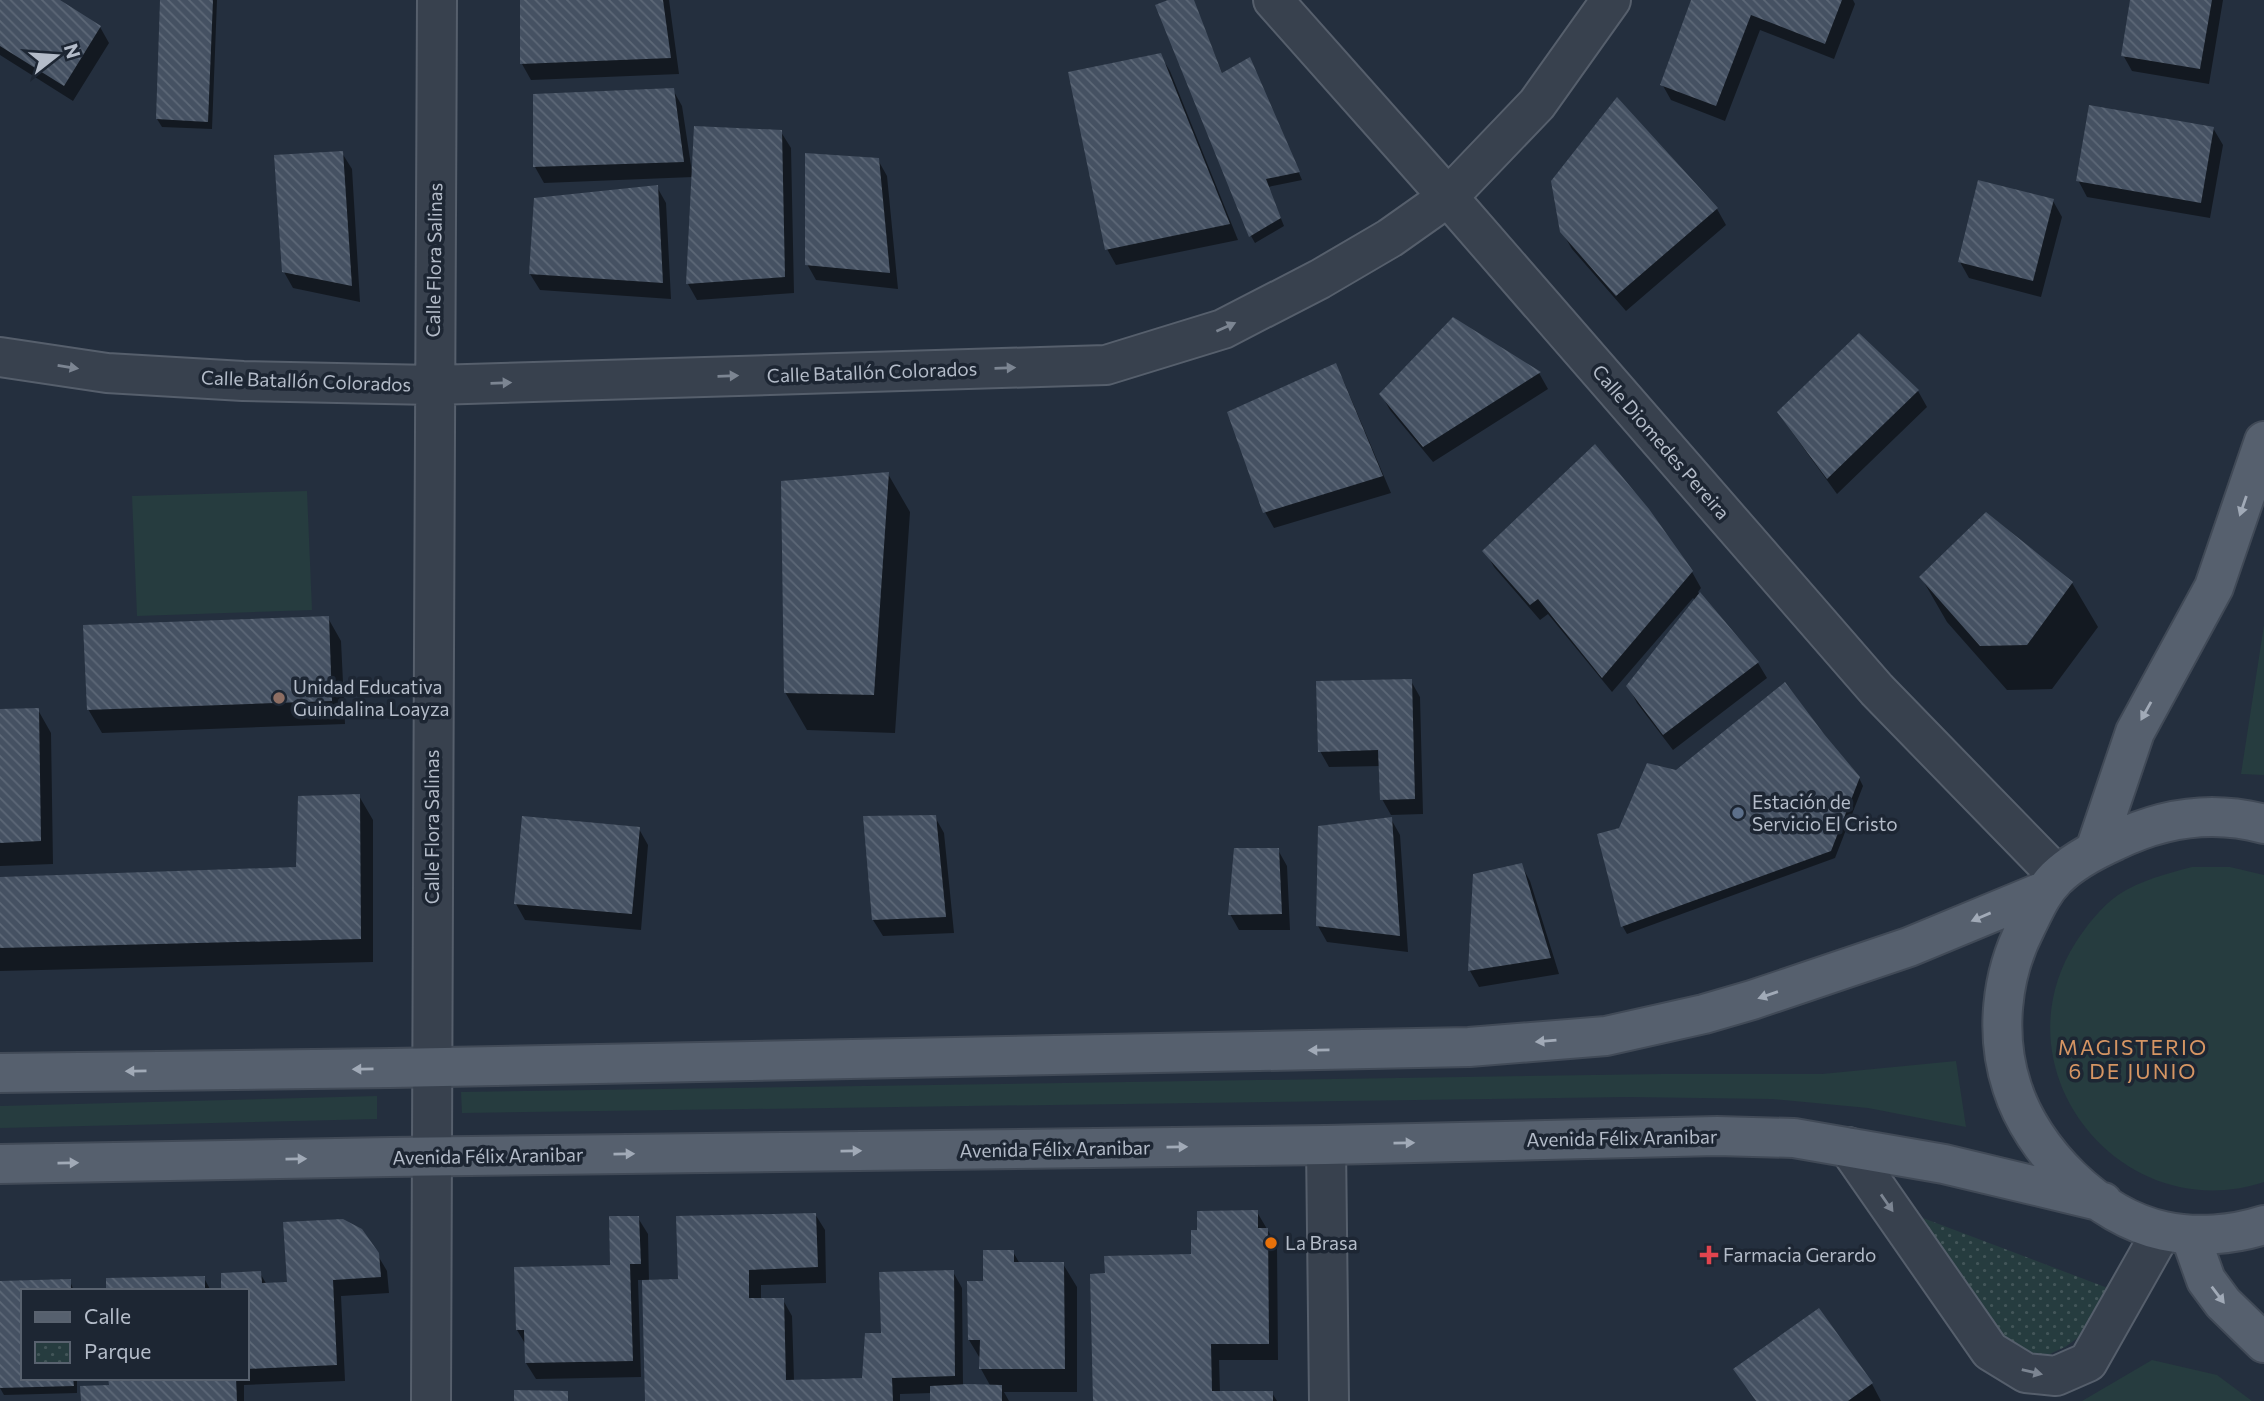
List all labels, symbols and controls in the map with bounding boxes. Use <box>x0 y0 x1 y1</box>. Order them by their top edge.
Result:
north arrow <box>21 21 91 91</box>
text: N <box>60 41 86 61</box>
street label: Calle Flora Salinas <box>421 183 446 337</box>
one-way arrow <box>1216 321 1236 333</box>
street label: Calle Batallón Colorados <box>766 356 978 387</box>
street label: Calle Diomedes Pereira <box>1588 360 1735 524</box>
one-way arrow <box>57 362 79 373</box>
one-way arrow <box>994 363 1016 374</box>
street label: Calle Batallón Colorados <box>200 365 412 396</box>
one-way arrow <box>717 371 739 382</box>
one-way arrow <box>490 377 512 389</box>
one-way arrow <box>2237 495 2248 516</box>
place label: Unidad Educativa Guindalina Loayza <box>293 675 450 720</box>
marker: Unidad Educativa Guindalina Loayza <box>271 690 287 706</box>
one-way arrow <box>2140 701 2152 721</box>
street label: Calle Flora Salinas <box>420 750 443 904</box>
place label: Estación de Servicio El Cristo <box>1752 790 1897 835</box>
marker: Estación de Servicio El Cristo <box>1730 805 1746 821</box>
one-way arrow <box>1971 912 1992 923</box>
one-way arrow <box>1757 990 1778 1001</box>
district label: MAGISTERIO 6 DE JUNIO <box>2058 1034 2208 1083</box>
one-way arrow <box>1535 1036 1557 1047</box>
one-way arrow <box>1307 1044 1329 1056</box>
one-way arrow <box>352 1063 374 1074</box>
one-way arrow <box>125 1066 147 1077</box>
street label: Avenida Félix Aranibar <box>1526 1124 1718 1151</box>
street label: Avenida Félix Aranibar <box>959 1135 1151 1162</box>
one-way arrow <box>1393 1137 1415 1149</box>
one-way arrow <box>1166 1141 1188 1153</box>
street label: Avenida Félix Aranibar <box>392 1142 584 1169</box>
one-way arrow <box>840 1145 862 1157</box>
one-way arrow <box>613 1149 635 1160</box>
one-way arrow <box>285 1153 307 1164</box>
one-way arrow <box>57 1157 79 1169</box>
one-way arrow <box>1880 1194 1894 1212</box>
place label: La Brasa <box>1285 1231 1358 1254</box>
marker: La Brasa <box>1263 1235 1279 1251</box>
place label: Farmacia Gerardo <box>1723 1243 1876 1266</box>
marker: Farmacia Gerardo <box>1701 1247 1717 1263</box>
one-way arrow <box>2210 1286 2224 1304</box>
legend <box>21 1289 248 1380</box>
text: Calle <box>84 1303 131 1328</box>
text: Parque <box>84 1338 151 1363</box>
one-way arrow <box>2021 1367 2043 1378</box>

